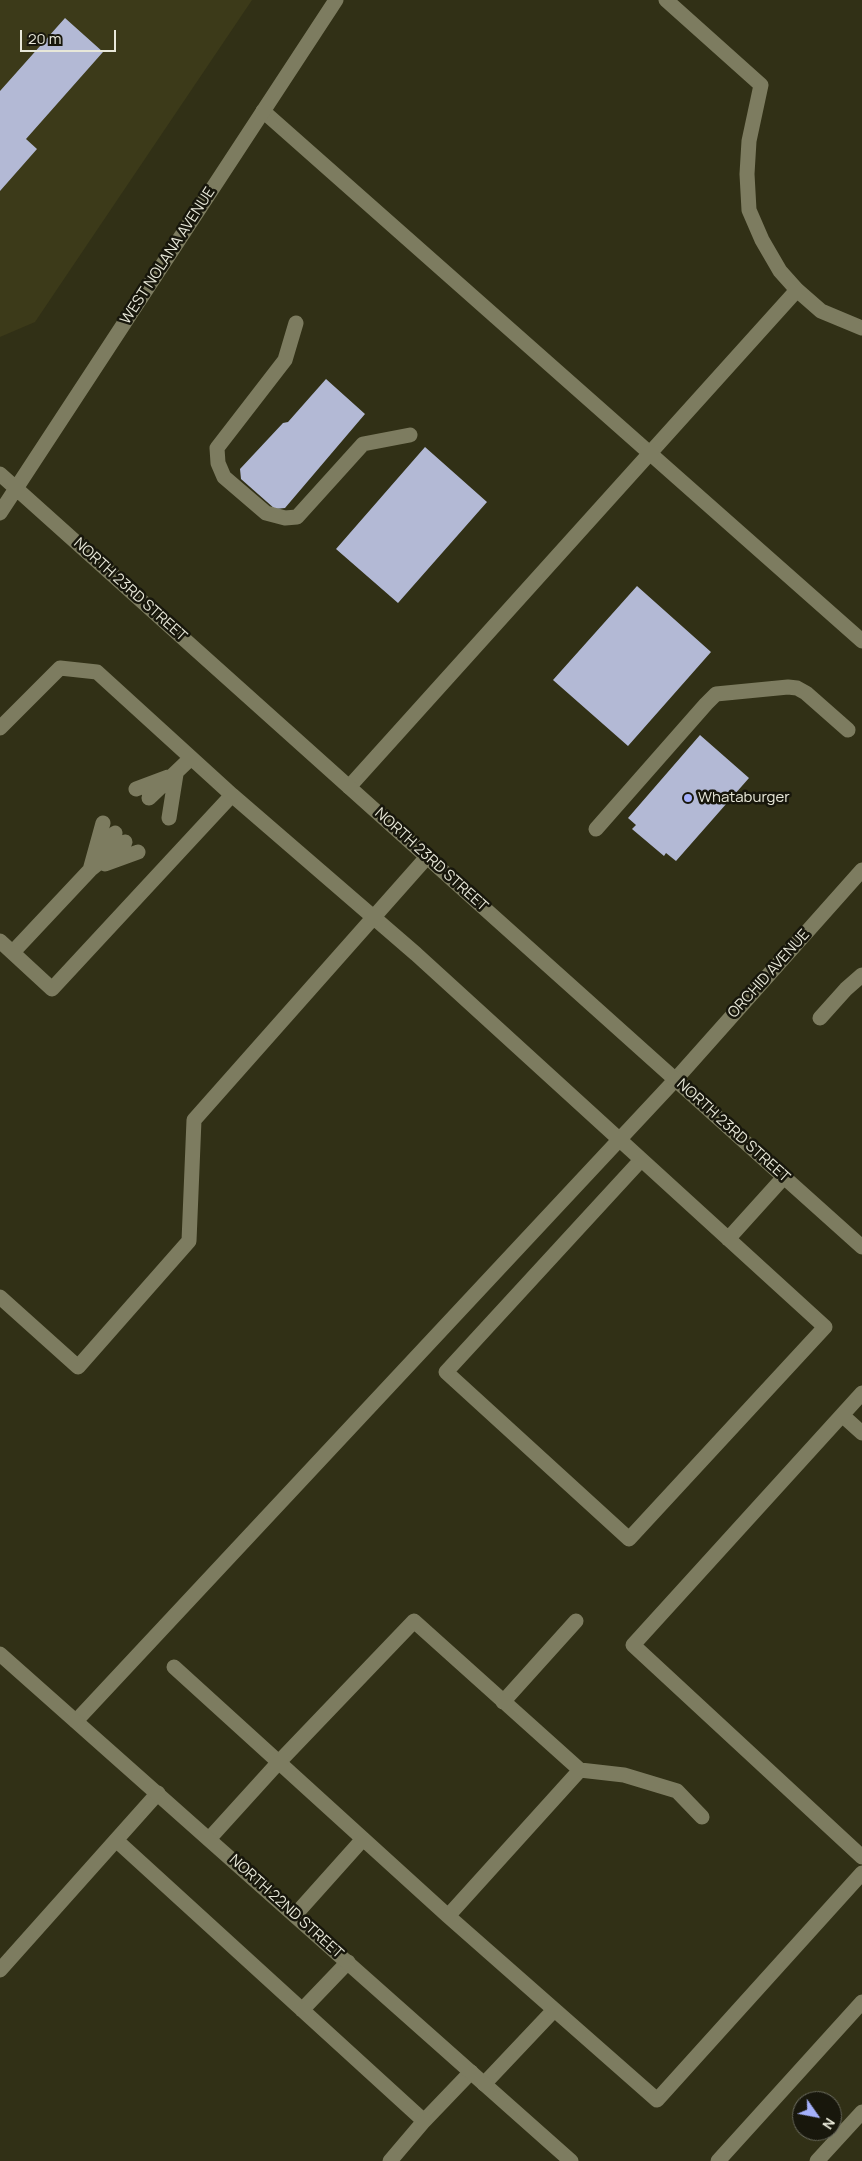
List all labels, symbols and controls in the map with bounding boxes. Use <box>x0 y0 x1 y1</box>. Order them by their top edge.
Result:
scale bar <box>22 20 119 52</box>
text: 20 m <box>28 28 61 49</box>
street label: WEST NOLANA AVENUE <box>117 184 219 328</box>
street label: NORTH 23RD STREET <box>70 535 190 645</box>
place label: Whataburger <box>698 789 790 807</box>
marker: Whataburger <box>682 792 694 804</box>
street label: NORTH 23RD STREET <box>371 805 491 915</box>
street label: ORCHID AVENUE <box>724 926 814 1022</box>
street label: NORTH 23RD STREET <box>673 1076 793 1186</box>
street label: NORTH 22ND STREET <box>225 1851 347 1963</box>
north arrow <box>792 2091 842 2141</box>
text: N <box>818 2115 840 2133</box>

